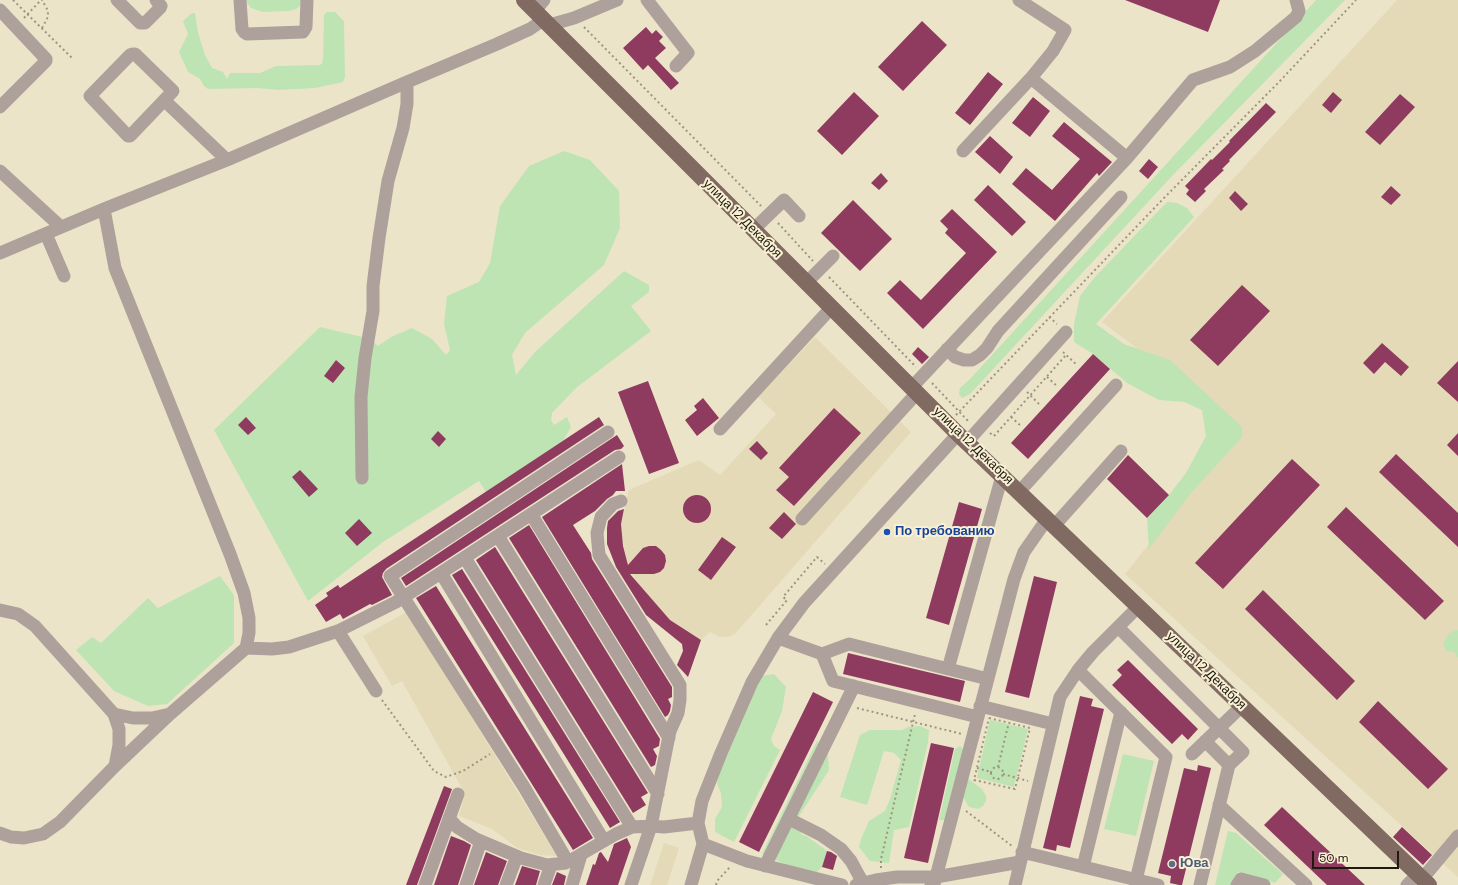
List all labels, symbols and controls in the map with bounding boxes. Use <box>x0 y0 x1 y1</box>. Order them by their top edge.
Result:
street label: улица 12 Декабря <box>699 176 785 262</box>
street label: улица 12 Декабря <box>930 404 1016 488</box>
place label: По требованию <box>895 524 995 540</box>
marker: По требованию <box>882 527 892 537</box>
street label: улица 12 Декабря <box>1163 629 1249 713</box>
scale bar <box>1314 843 1401 869</box>
text: 50 m <box>1319 850 1348 866</box>
place label: Юва <box>1180 856 1208 872</box>
marker: Юва <box>1167 859 1177 869</box>

